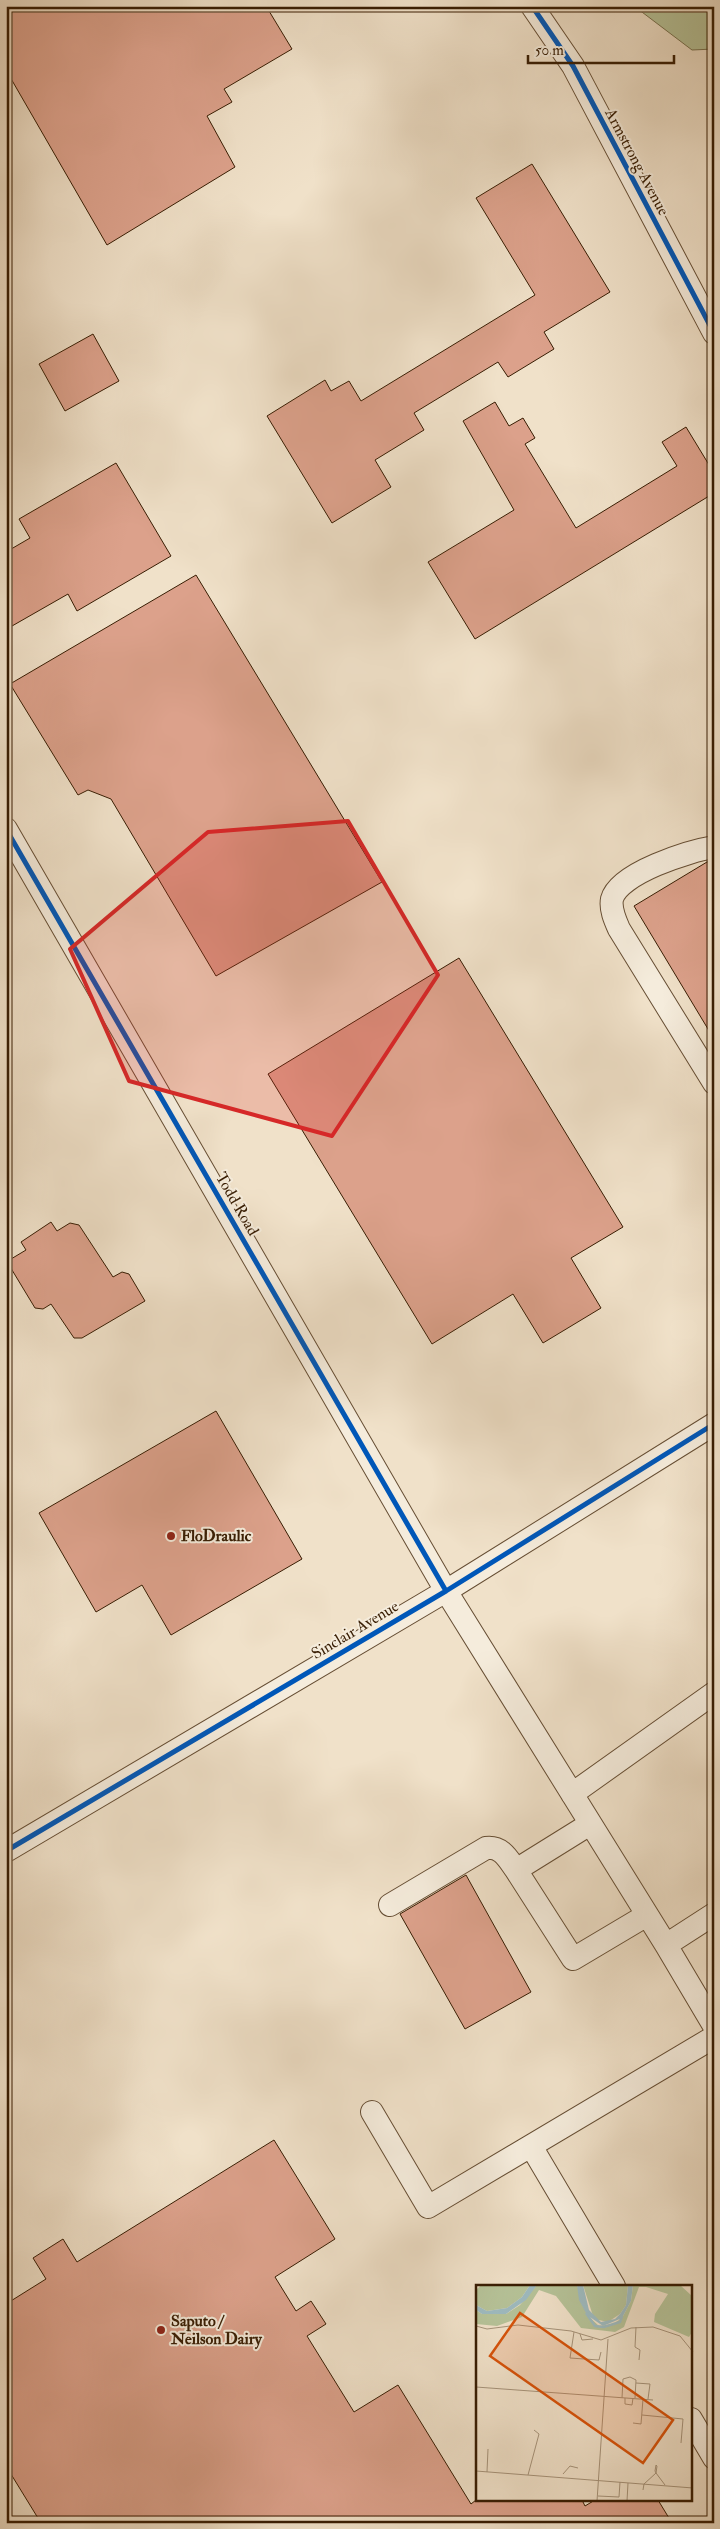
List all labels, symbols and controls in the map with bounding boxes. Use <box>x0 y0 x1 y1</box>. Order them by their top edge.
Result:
scale bar <box>528 32 674 64</box>
text: 50 m <box>535 41 564 60</box>
street label: Armstrong Avenue <box>600 104 674 219</box>
street label: Todd Road <box>211 1169 263 1239</box>
place label: FloDraulic <box>181 1526 252 1546</box>
marker: FloDraulic <box>165 1530 177 1542</box>
street label: Sinclair Avenue <box>308 1596 403 1664</box>
inset map <box>476 2285 692 2502</box>
place label: Saputo / Neilson Dairy <box>170 2311 263 2350</box>
marker: Saputo / Neilson Dairy <box>155 2324 167 2336</box>

